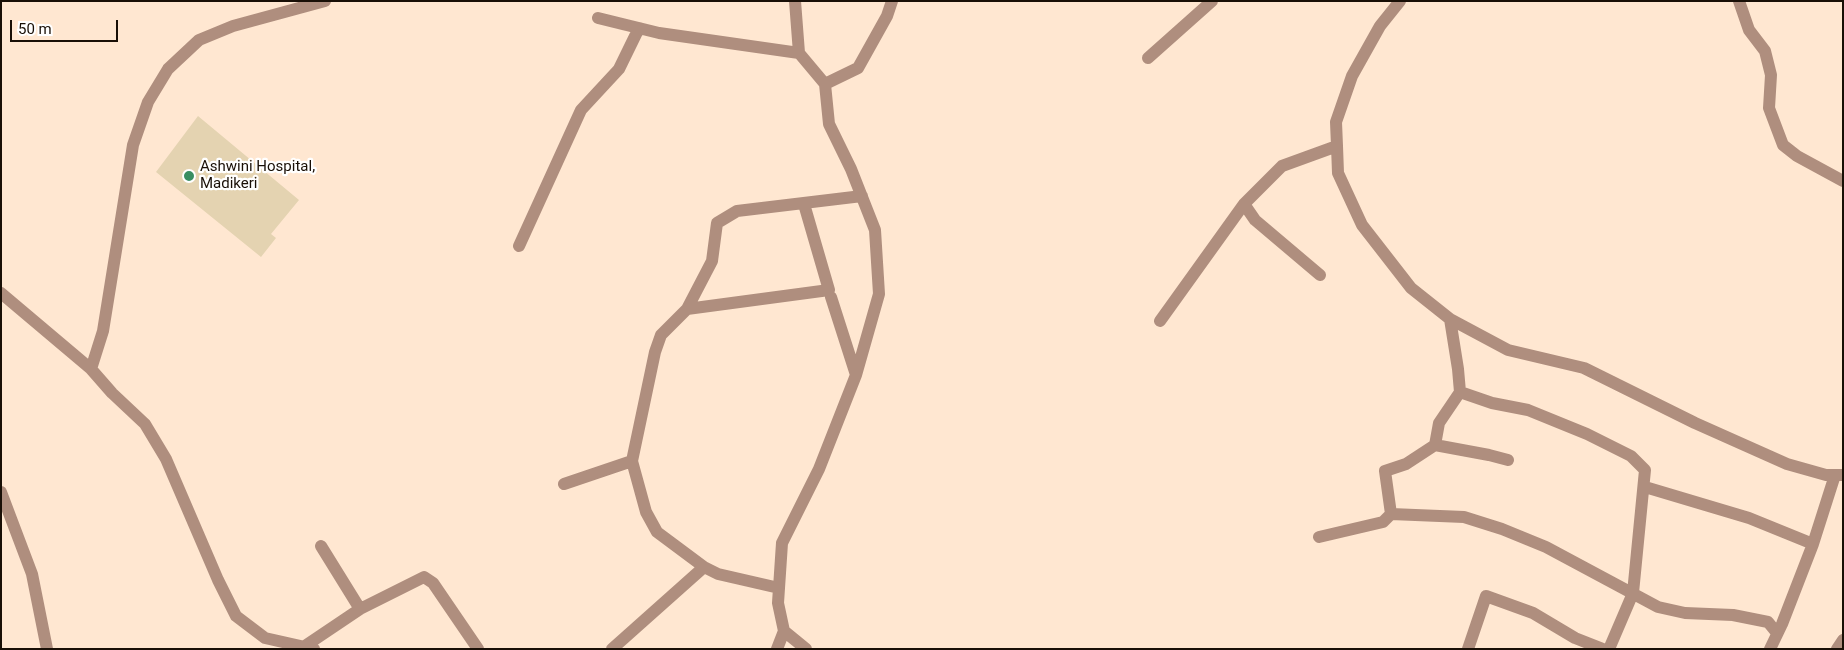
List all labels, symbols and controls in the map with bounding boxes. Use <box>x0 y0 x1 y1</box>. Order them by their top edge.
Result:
scale bar <box>12 10 120 42</box>
text: 50 m <box>18 20 52 38</box>
place label: Ashwini Hospital, Madikeri <box>200 158 315 193</box>
marker: Ashwini Hospital, Madikeri <box>182 169 196 183</box>

